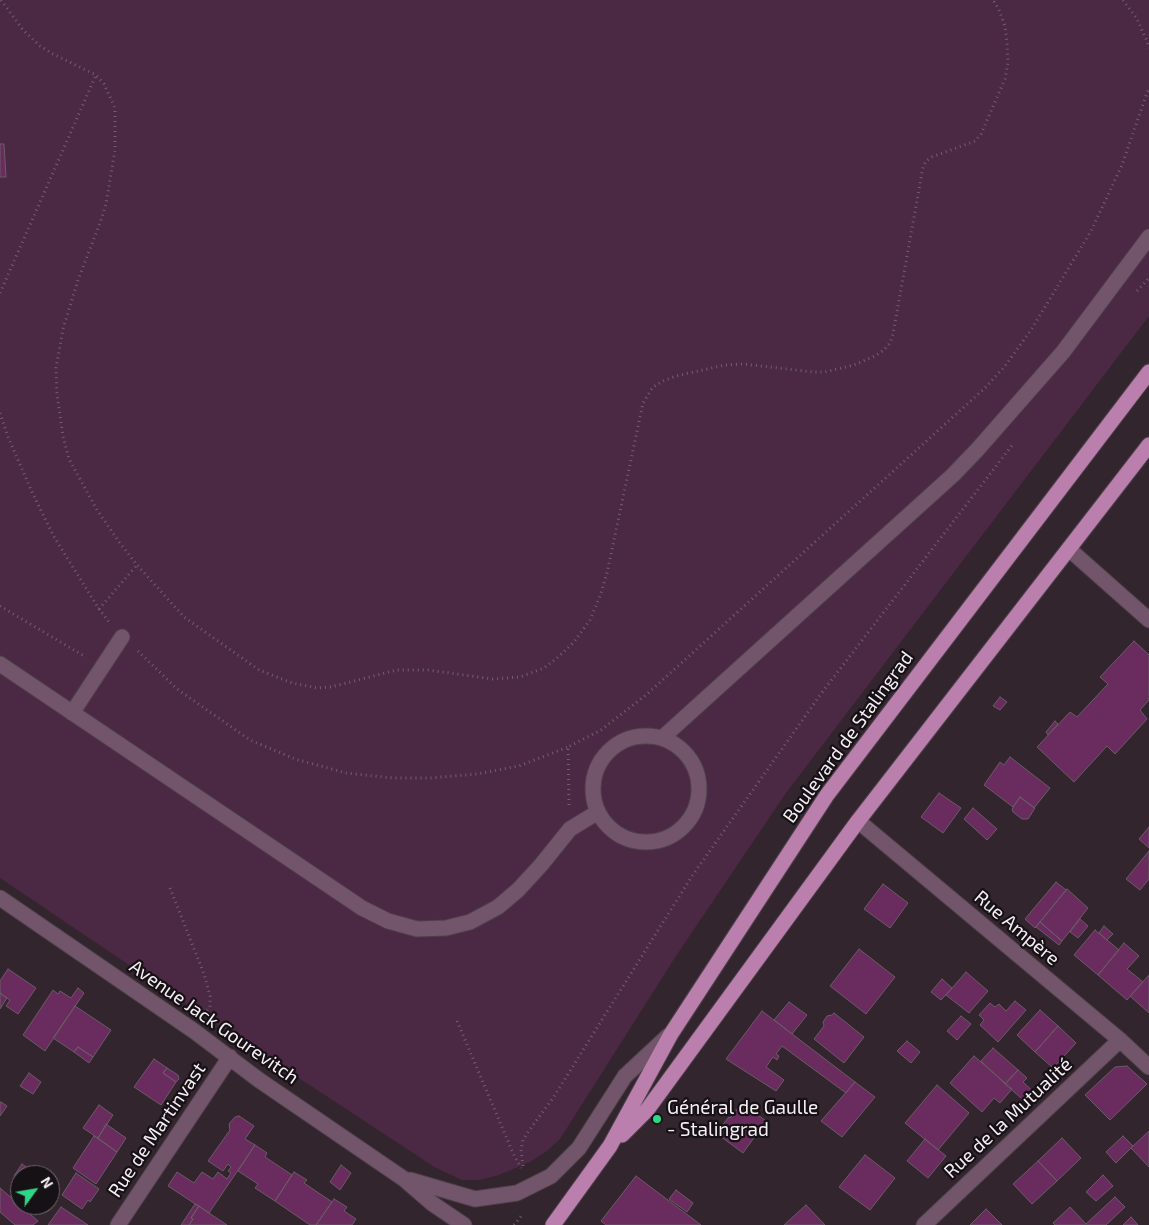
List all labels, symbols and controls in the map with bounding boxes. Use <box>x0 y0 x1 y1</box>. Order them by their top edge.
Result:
street label: Boulevard de Stalingrad <box>778 647 918 827</box>
street label: Rue Ampère <box>970 886 1064 970</box>
street label: Avenue Jack Gourevitch <box>125 955 303 1089</box>
street label: Rue de la Mutualité <box>939 1053 1077 1183</box>
street label: Rue de Martinvast <box>104 1058 210 1202</box>
place label: Général de Gaulle - Stalingrad <box>667 1097 818 1141</box>
marker: Général de Gaulle - Stalingrad <box>651 1113 663 1125</box>
north arrow <box>10 1165 60 1215</box>
text: N <box>37 1174 57 1191</box>

